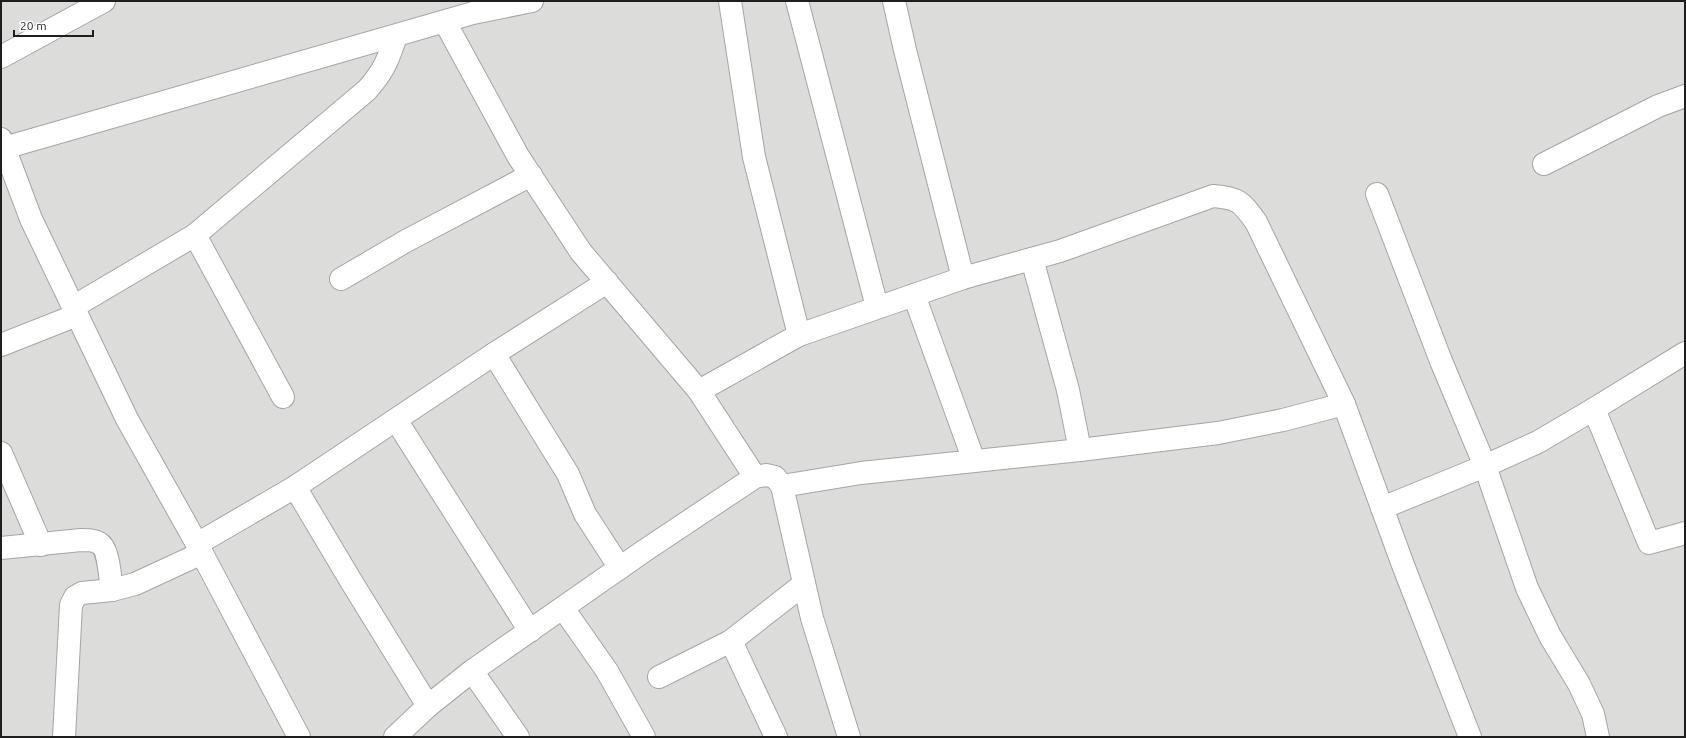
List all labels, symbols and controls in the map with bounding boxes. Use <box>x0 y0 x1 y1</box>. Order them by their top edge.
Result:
scale bar <box>14 12 93 38</box>
text: 20 m <box>20 19 47 32</box>

